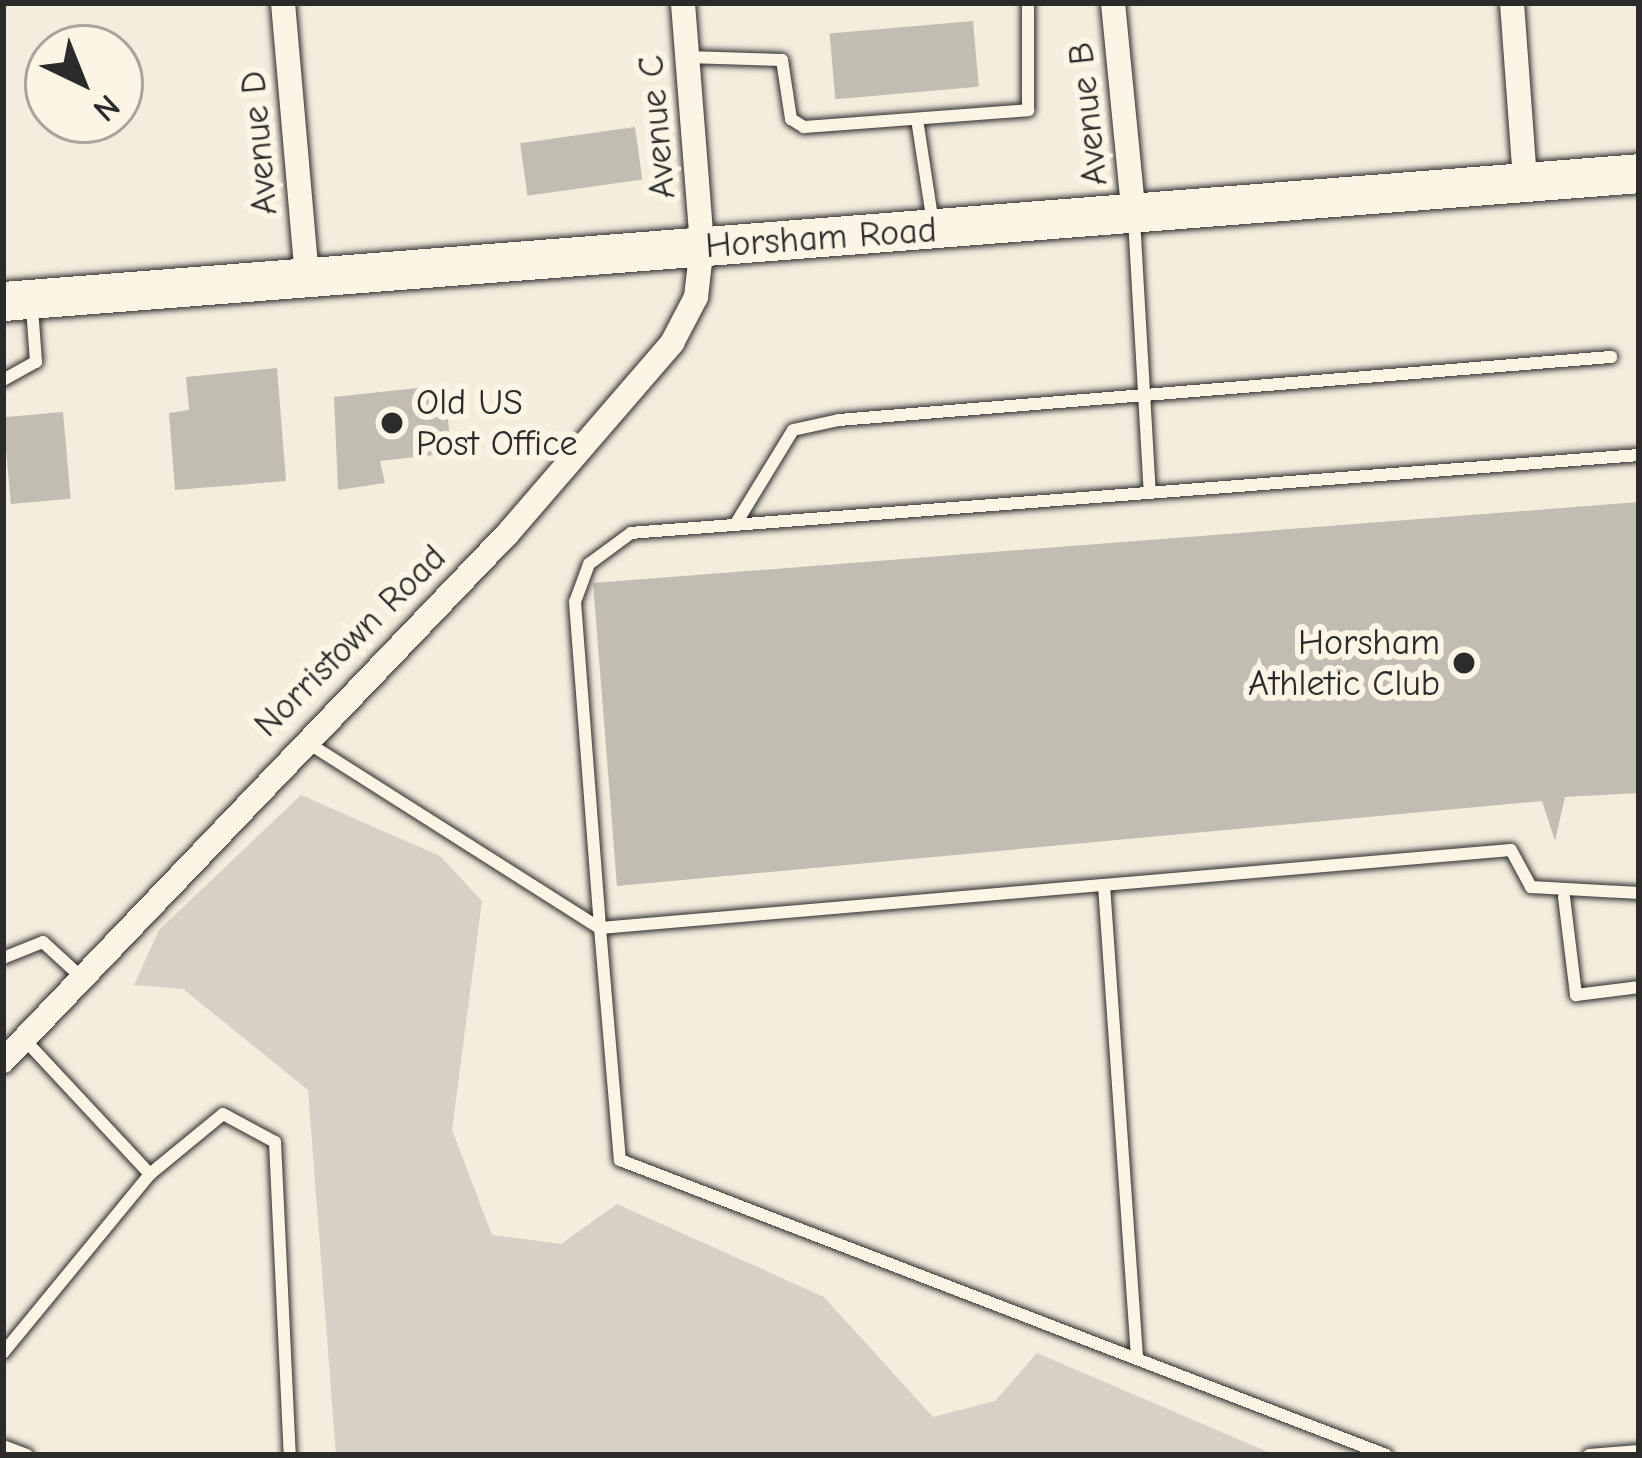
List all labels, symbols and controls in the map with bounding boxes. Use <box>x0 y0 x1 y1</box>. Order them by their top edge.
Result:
north arrow <box>24 24 144 144</box>
street label: Avenue B <box>1059 40 1117 188</box>
street label: Avenue C <box>629 54 685 200</box>
street label: Avenue D <box>231 69 287 217</box>
text: N <box>86 87 127 129</box>
street label: Horsham Road <box>704 208 938 268</box>
place label: Old US Post Office <box>416 380 578 465</box>
marker: Old US Post Office <box>379 410 405 436</box>
street label: Norristown Road <box>245 536 455 746</box>
place label: Horsham Athletic Club <box>1248 620 1440 705</box>
marker: Horsham Athletic Club <box>1451 650 1477 676</box>

